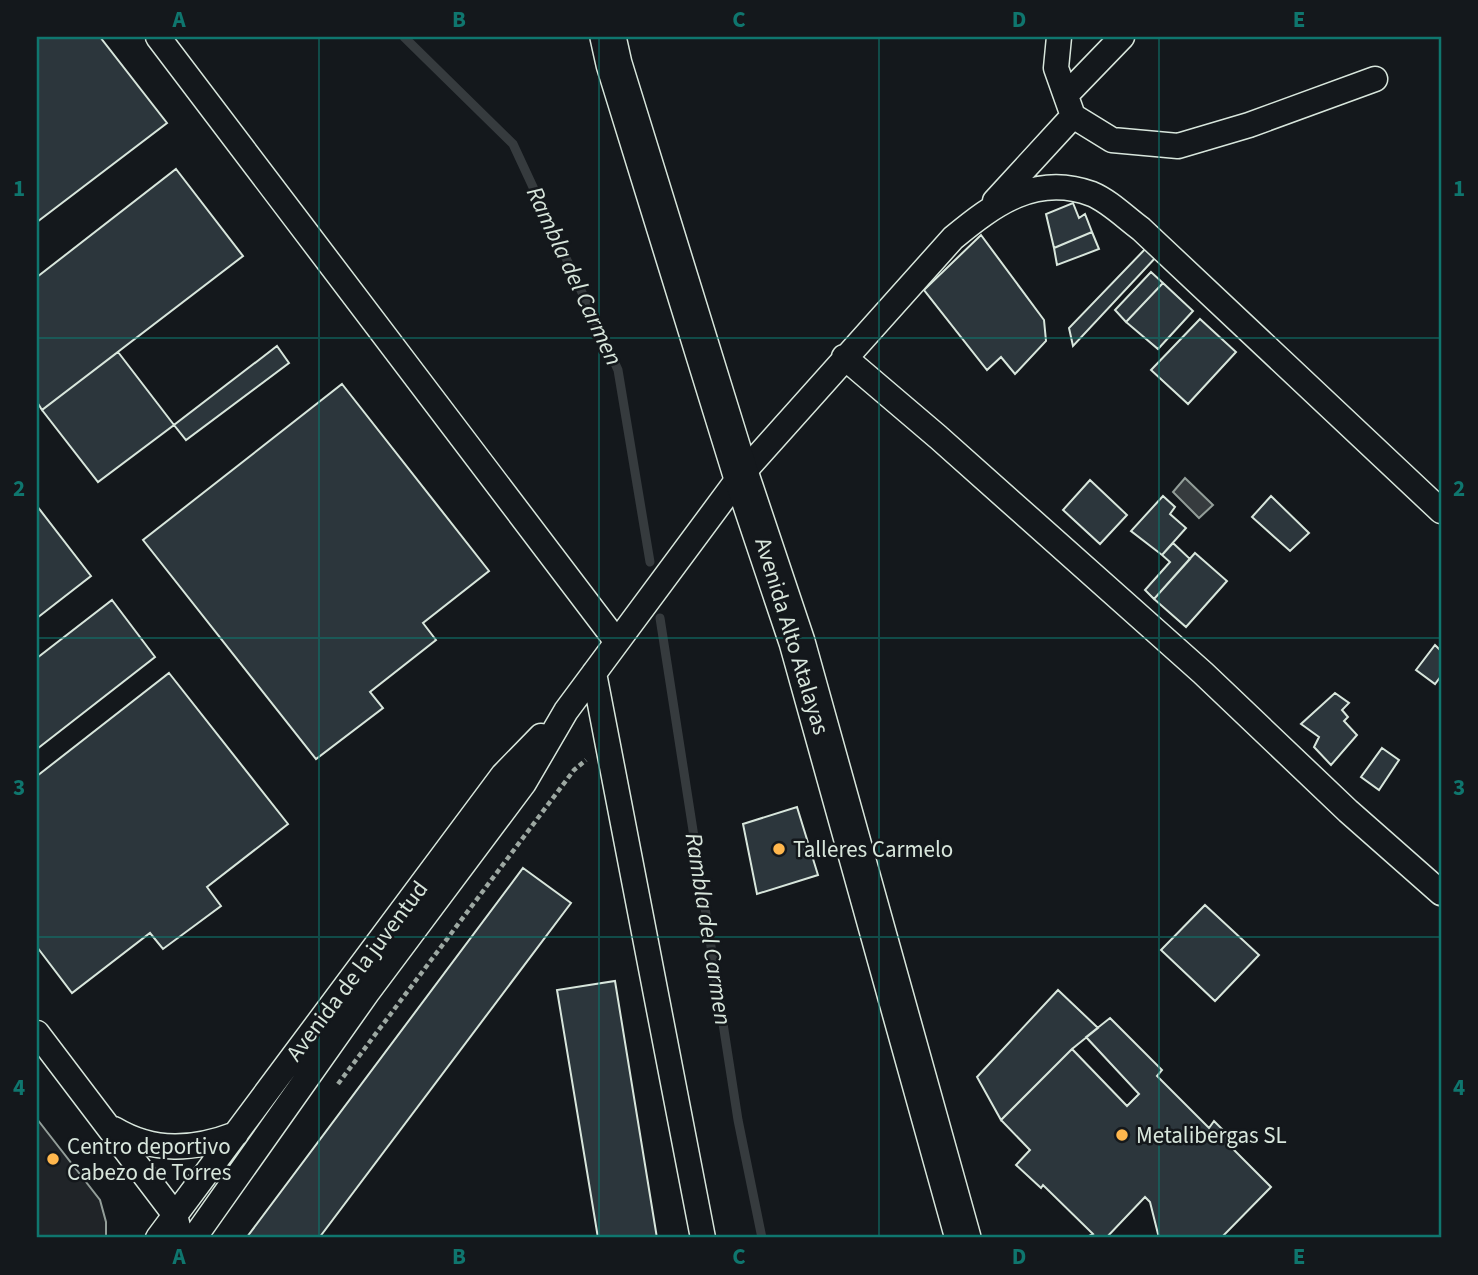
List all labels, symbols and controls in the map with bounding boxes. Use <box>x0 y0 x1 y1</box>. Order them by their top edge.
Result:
text: A <box>171 3 186 36</box>
text: B <box>452 3 466 36</box>
text: C <box>732 3 746 36</box>
text: D <box>1012 3 1026 36</box>
text: E <box>1293 3 1305 36</box>
text: 1 <box>13 172 25 205</box>
text: 1 <box>1453 172 1465 205</box>
water label: Rambla del Carmen <box>517 181 631 371</box>
text: 2 <box>13 472 25 505</box>
text: 2 <box>1453 472 1465 505</box>
street label: Avenida Alto Atalayas <box>746 533 838 739</box>
text: 3 <box>13 771 25 804</box>
text: 3 <box>1453 771 1465 804</box>
water label: Rambla del Carmen <box>676 830 740 1028</box>
place label: Talleres Carmelo <box>793 833 953 866</box>
marker: Talleres Carmelo <box>771 841 787 857</box>
street label: Avenida de la juventud <box>278 874 436 1068</box>
text: 4 <box>13 1071 25 1104</box>
text: 4 <box>1453 1071 1465 1104</box>
place label: Metalibergas SL <box>1136 1119 1287 1152</box>
marker: Metalibergas SL <box>1114 1127 1130 1143</box>
place label: Centro deportivo Cabezo de Torres <box>67 1130 231 1189</box>
marker: Centro deportivo Cabezo de Torres <box>45 1151 61 1167</box>
text: A <box>171 1240 186 1273</box>
text: B <box>452 1240 466 1273</box>
text: C <box>732 1240 746 1273</box>
text: D <box>1012 1240 1026 1273</box>
text: E <box>1293 1240 1305 1273</box>

